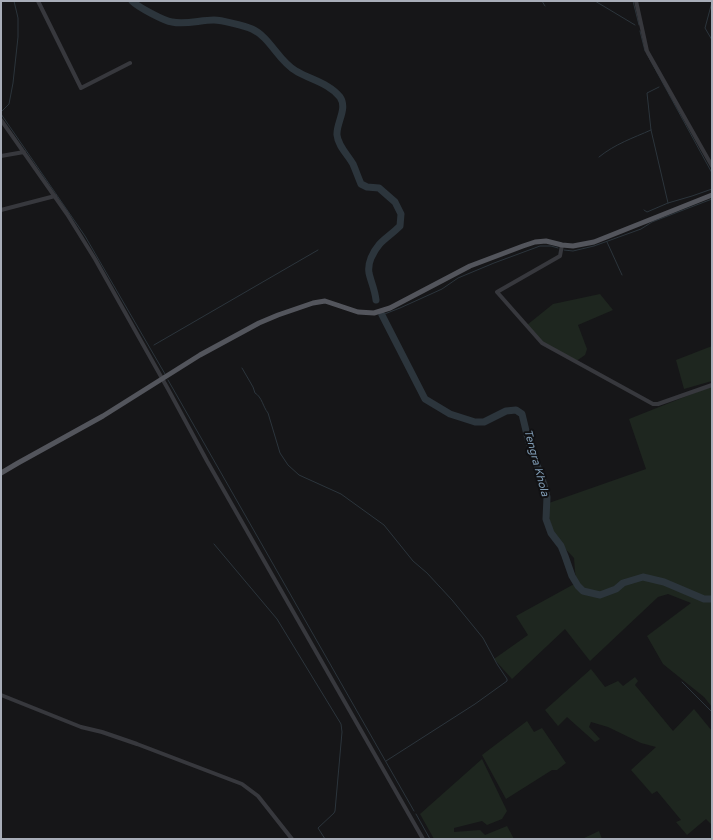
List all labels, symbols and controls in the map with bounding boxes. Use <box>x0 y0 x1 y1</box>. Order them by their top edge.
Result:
water label: Tengra Khola <box>521 428 551 498</box>

